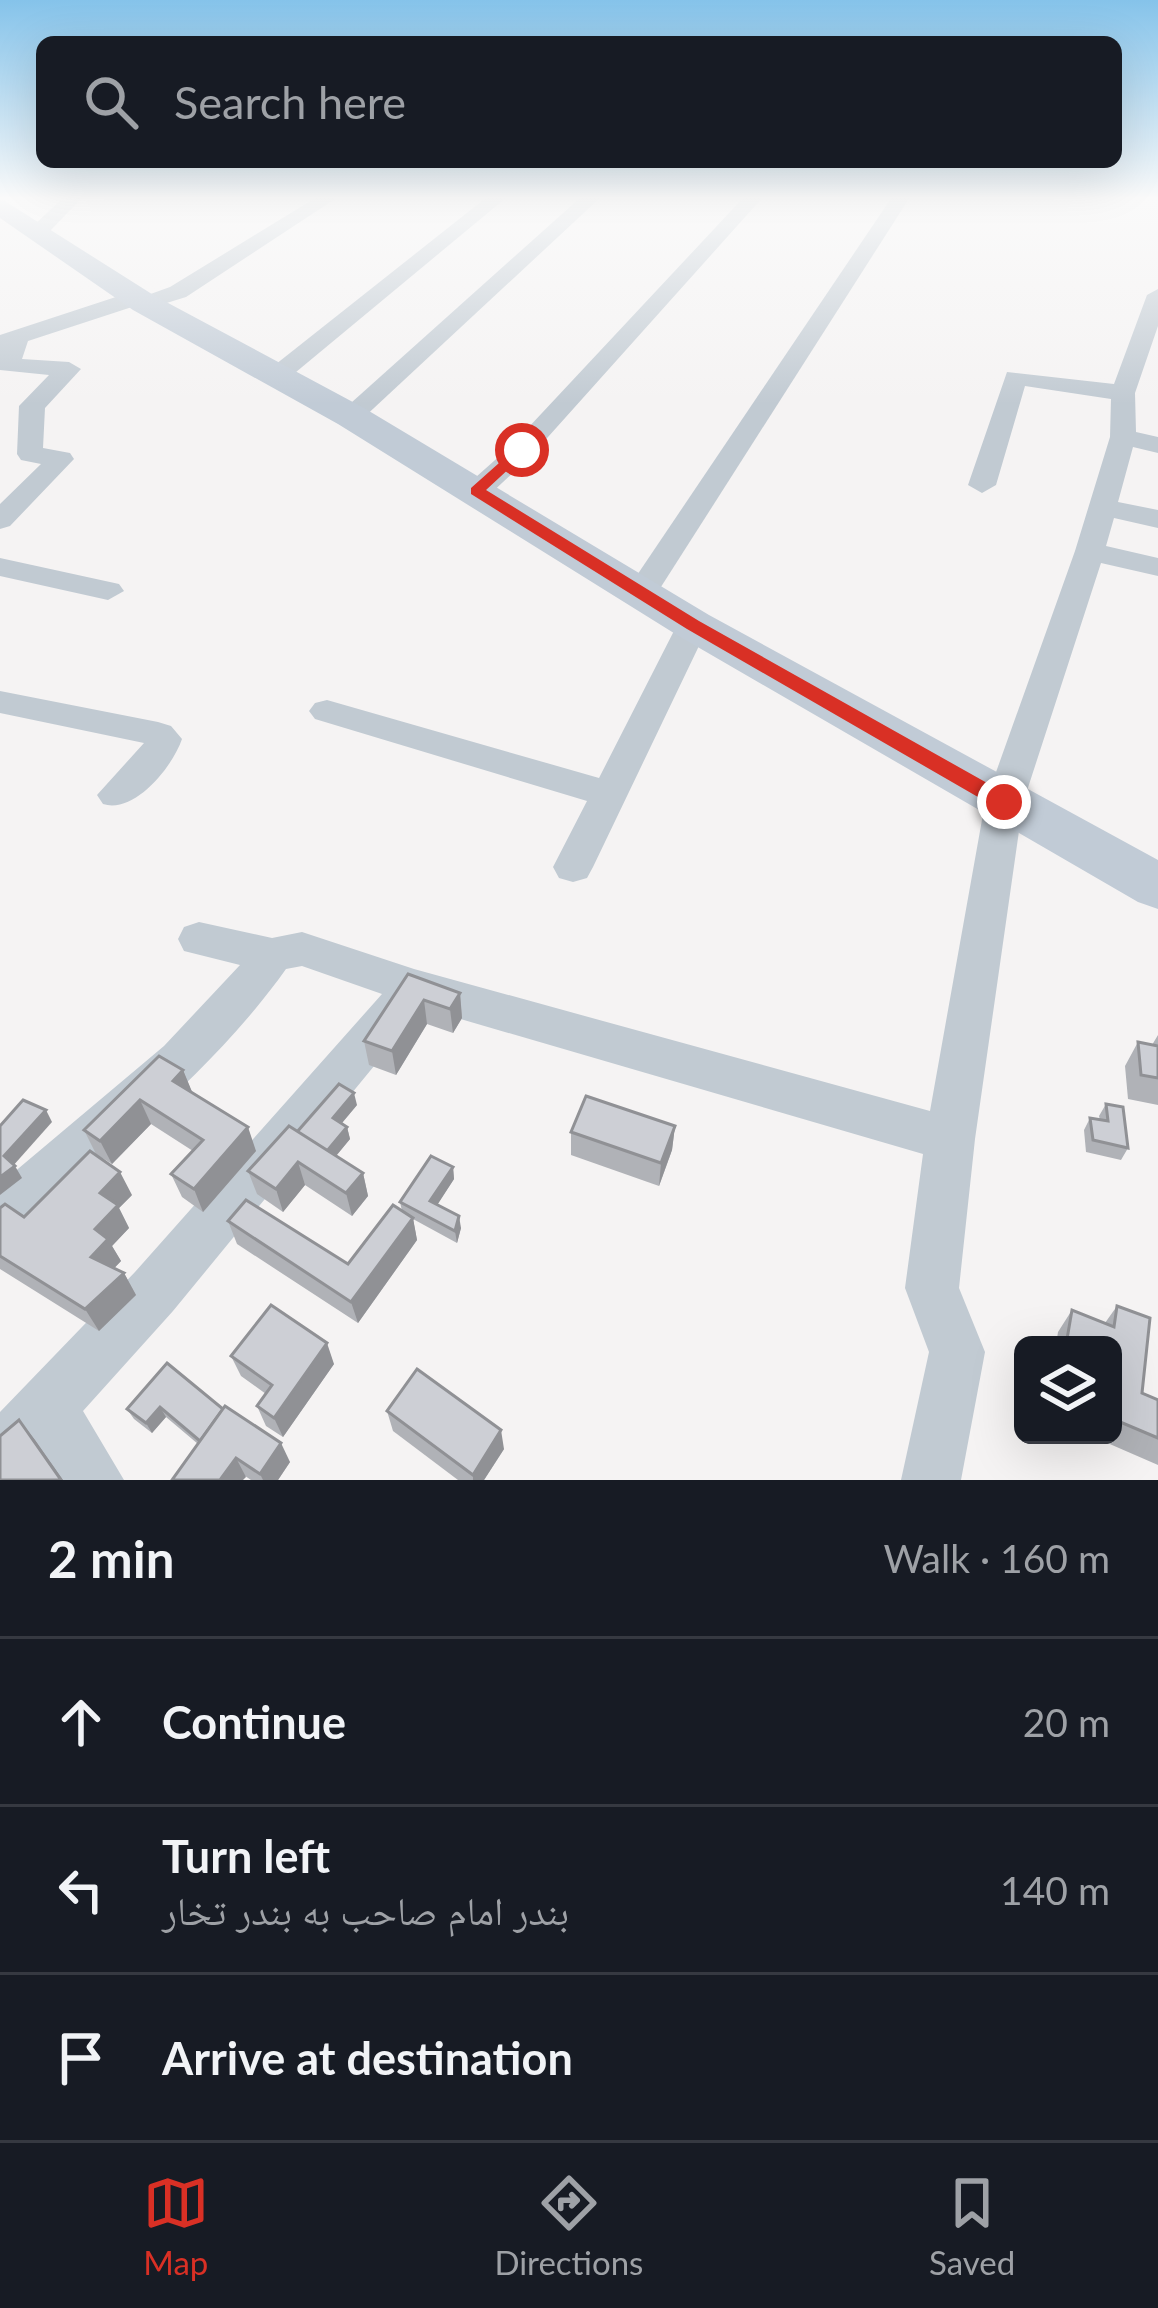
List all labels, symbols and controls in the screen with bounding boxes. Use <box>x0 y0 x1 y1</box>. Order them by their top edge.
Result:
search box <box>36 36 1122 168</box>
icon: search <box>78 69 144 135</box>
text: Search here <box>174 75 406 129</box>
route start <box>495 423 549 477</box>
route end <box>977 775 1031 829</box>
map controls <box>1014 1336 1122 1444</box>
button: layers <box>1014 1336 1122 1444</box>
text: 2 min <box>48 1528 174 1589</box>
text: Walk · 160 m <box>883 1535 1110 1581</box>
icon: ahead <box>48 1689 114 1755</box>
text: Continue <box>162 1695 346 1749</box>
text: 20 m <box>1023 1699 1110 1745</box>
text: Turn left <box>162 1829 330 1883</box>
icon: left <box>48 1857 114 1923</box>
text: 140 m <box>1000 1867 1110 1913</box>
text: بندر امام صاحب به بندر تخار <box>162 1887 569 1933</box>
icon: arrive <box>48 2025 114 2091</box>
text: Arrive at destination <box>162 2031 573 2085</box>
tab: Map <box>143 2170 209 2282</box>
tab: Directions <box>494 2170 643 2282</box>
tab: Saved <box>929 2170 1015 2282</box>

